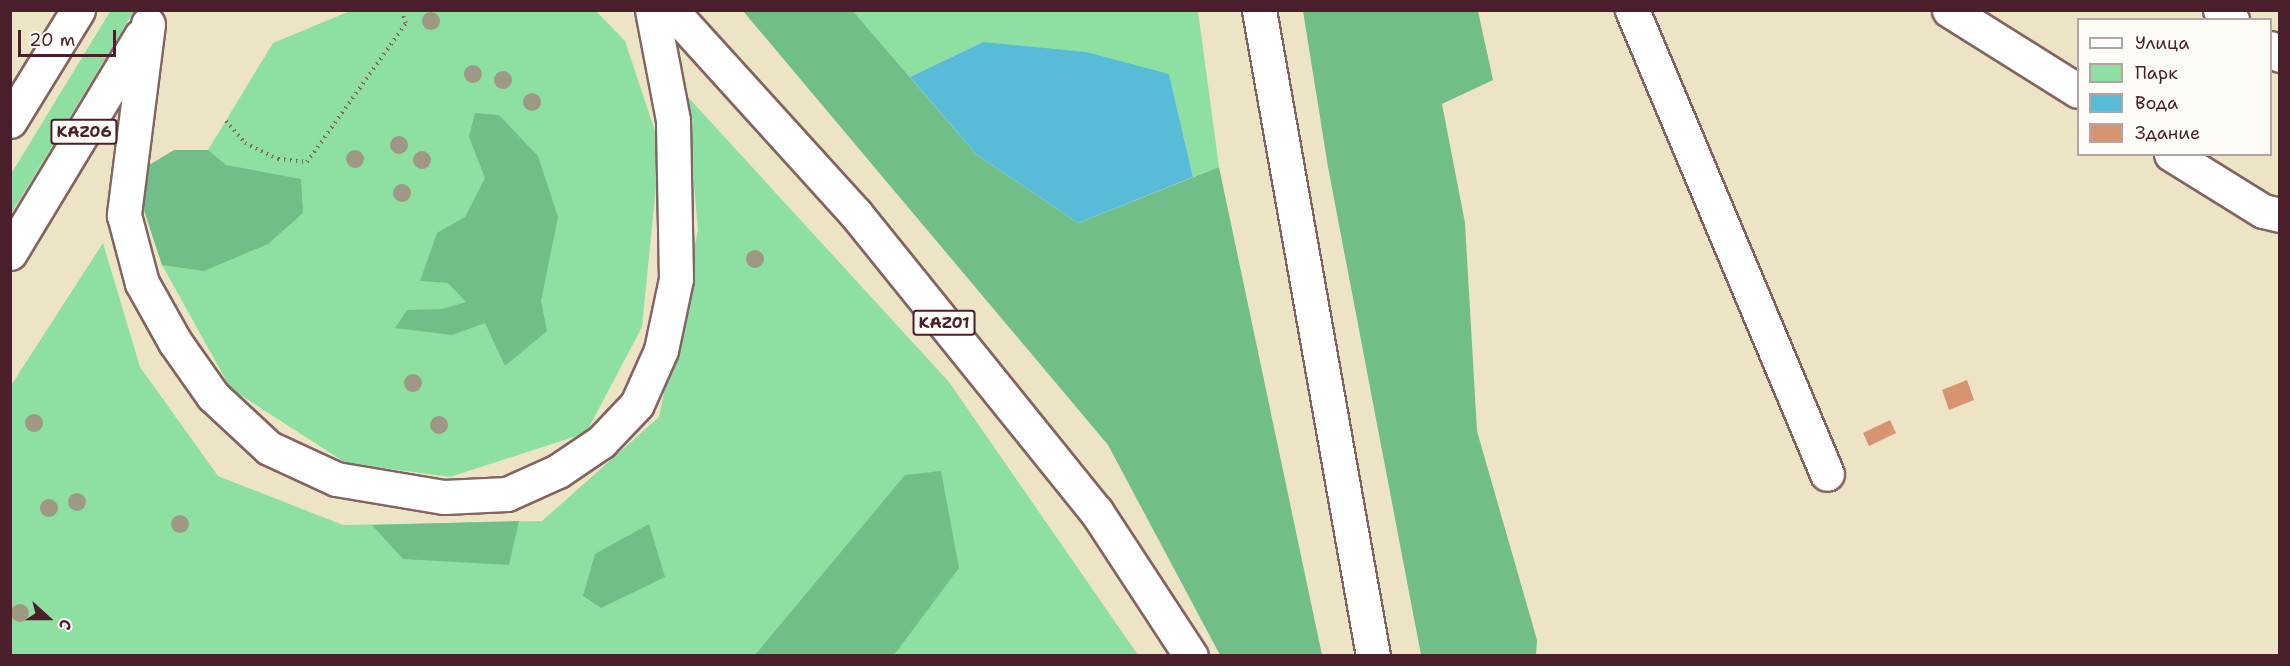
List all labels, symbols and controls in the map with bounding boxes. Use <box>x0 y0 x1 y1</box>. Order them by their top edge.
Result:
scale bar <box>21 18 118 56</box>
legend <box>2077 18 2272 156</box>
text: 20 m <box>29 28 75 52</box>
text: Улица <box>2135 31 2189 55</box>
text: Парк <box>2135 61 2178 85</box>
text: Вода <box>2135 91 2178 115</box>
road number: KАZ06 <box>50 119 118 145</box>
text: Здание <box>2135 121 2200 145</box>
road number: KАZ01 <box>912 310 976 336</box>
north arrow <box>18 588 78 648</box>
text: С <box>54 616 77 633</box>

